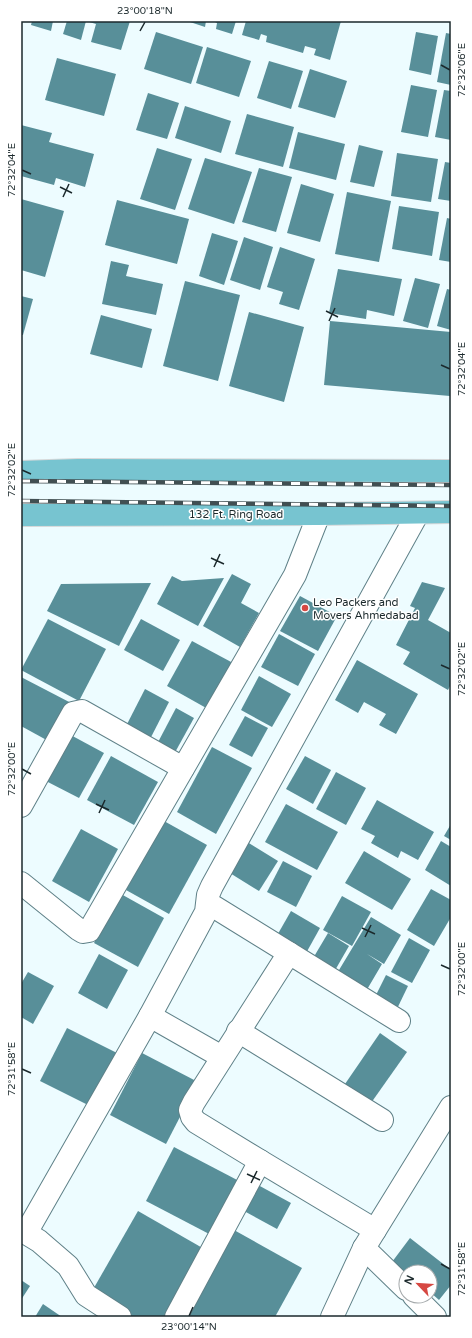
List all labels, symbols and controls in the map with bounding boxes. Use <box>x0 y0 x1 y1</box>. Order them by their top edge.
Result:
text: 23°00'18"N <box>117 5 173 17</box>
text: 72°32'06"E <box>456 43 468 97</box>
text: 72°32'04"E <box>6 143 18 197</box>
text: 72°32'04"E <box>456 342 468 396</box>
text: 72°32'02"E <box>6 443 18 497</box>
street label: 132 Ft. Ring Road <box>189 508 283 521</box>
place label: Leo Packers and Movers Ahmedabad <box>313 596 419 622</box>
marker: Leo Packers and Movers Ahmedabad <box>300 603 310 613</box>
text: 72°32'02"E <box>456 642 468 696</box>
text: 72°32'00"E <box>6 742 18 796</box>
text: 72°32'00"E <box>456 942 468 996</box>
text: 72°31'58"E <box>6 1042 18 1096</box>
text: 72°31'58"E <box>456 1242 468 1296</box>
north arrow <box>398 1264 438 1304</box>
text: N <box>402 1273 417 1287</box>
text: 23°00'14"N <box>161 1321 217 1333</box>

